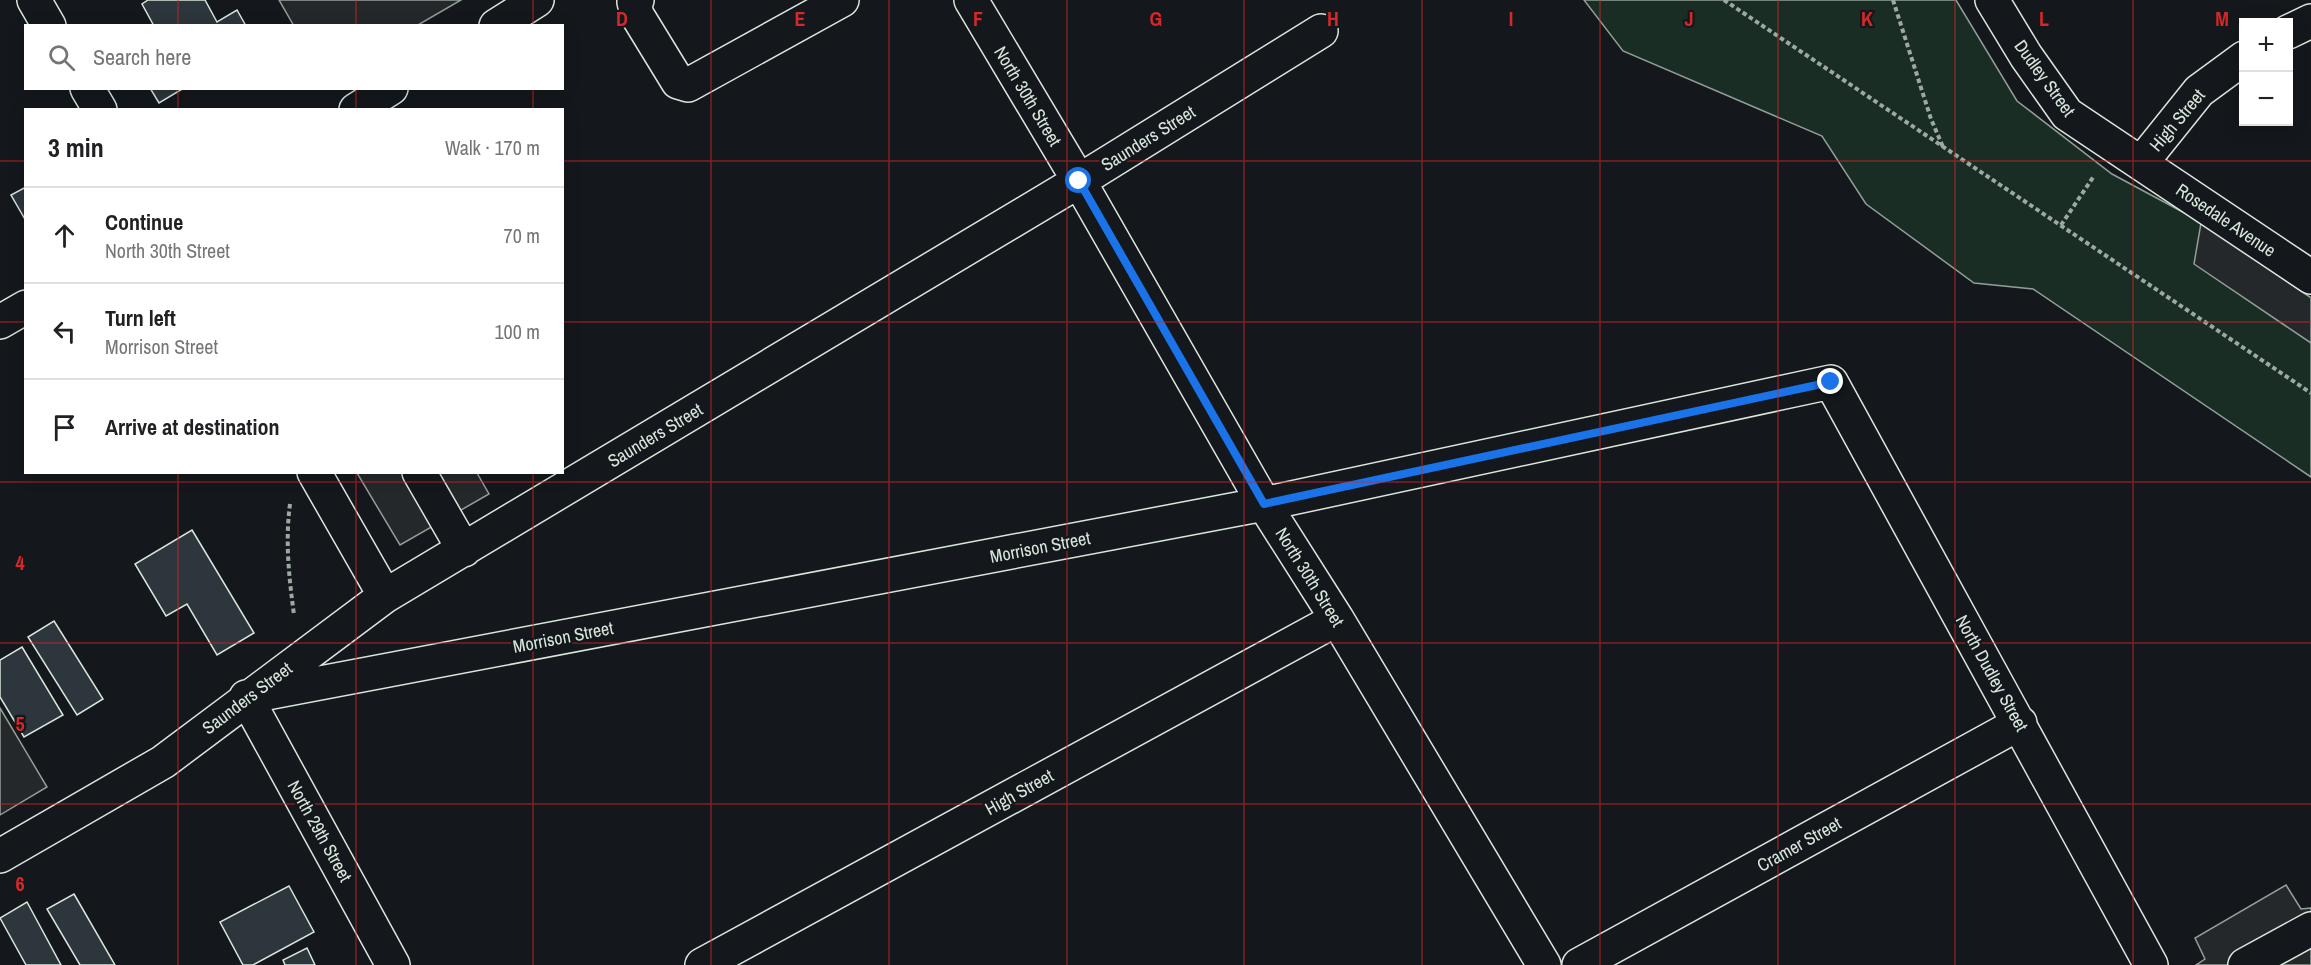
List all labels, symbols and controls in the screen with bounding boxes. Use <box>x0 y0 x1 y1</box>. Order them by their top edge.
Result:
text: D <box>616 5 628 32</box>
text: E <box>795 5 806 32</box>
text: F <box>973 5 983 32</box>
text: G <box>1150 5 1162 32</box>
text: H <box>1327 5 1339 32</box>
text: I <box>1509 5 1513 32</box>
text: J <box>1684 5 1694 32</box>
text: K <box>1861 5 1873 32</box>
text: L <box>2039 5 2049 32</box>
text: M <box>2215 5 2229 32</box>
map controls <box>2239 18 2293 126</box>
button: + <box>2239 18 2293 72</box>
search box <box>24 24 564 90</box>
street label: Dudley Street <box>2009 34 2081 122</box>
icon: search <box>45 41 78 74</box>
street label: North 30th Street <box>988 41 1068 151</box>
text: Search here <box>93 42 191 72</box>
button: − <box>2239 72 2293 126</box>
street label: High Street <box>2143 83 2211 157</box>
street label: Saunders Street <box>1096 99 1200 177</box>
text: 3 min <box>48 130 104 165</box>
text: Walk · 170 m <box>445 134 540 161</box>
route start <box>1065 167 1091 193</box>
street label: Rosedale Avenue <box>2171 177 2281 263</box>
text: Continue <box>105 207 183 237</box>
icon: ahead <box>48 219 81 252</box>
text: 70 m <box>504 222 540 249</box>
text: North 30th Street <box>105 237 230 264</box>
text: Turn left <box>105 303 176 333</box>
icon: left <box>48 315 81 348</box>
text: 100 m <box>494 318 540 345</box>
text: Morrison Street <box>105 333 218 360</box>
route end <box>1817 368 1843 394</box>
street label: Saunders Street <box>603 397 707 473</box>
icon: arrive <box>48 411 81 444</box>
text: Arrive at destination <box>105 412 279 442</box>
street label: North 30th Street <box>1270 523 1350 631</box>
street label: Morrison Street <box>988 525 1092 569</box>
text: 4 <box>15 549 25 576</box>
street label: North Dudley Street <box>1950 610 2034 736</box>
street label: Morrison Street <box>511 615 615 659</box>
street label: Saunders Street <box>197 656 297 740</box>
text: 5 <box>15 710 25 737</box>
street label: High Street <box>980 763 1058 821</box>
street label: North 29th Street <box>282 776 358 886</box>
street label: Cramer Street <box>1752 811 1846 877</box>
text: 6 <box>15 870 25 897</box>

